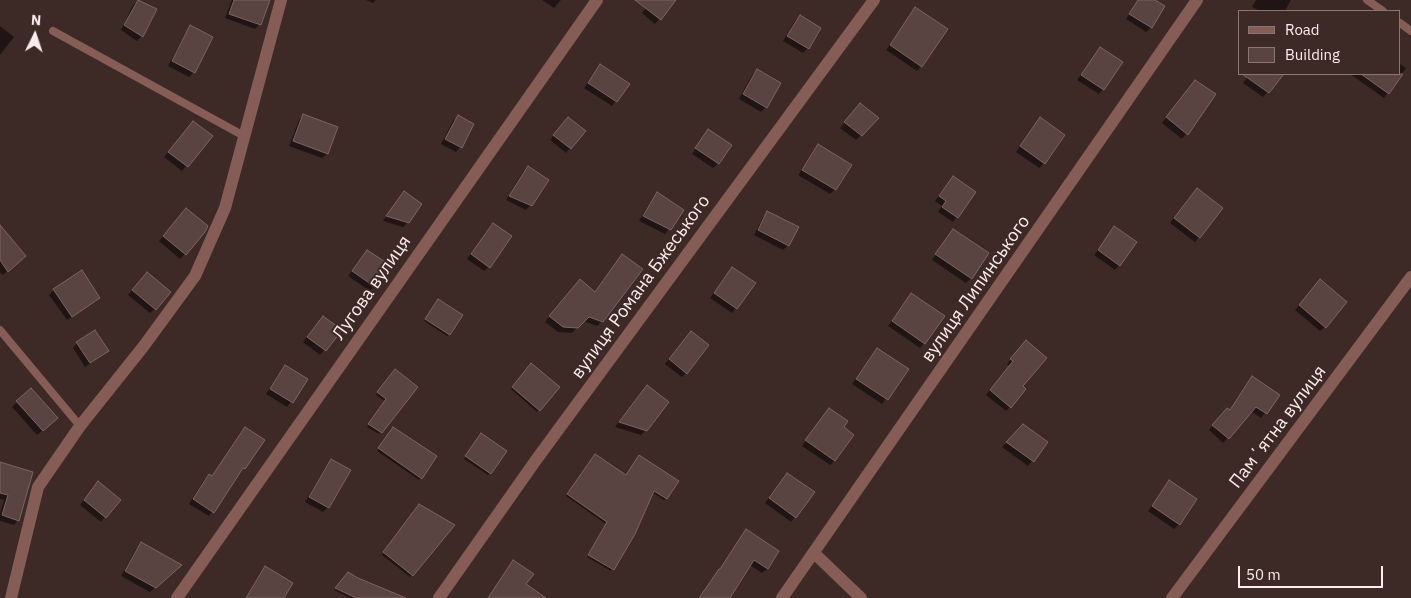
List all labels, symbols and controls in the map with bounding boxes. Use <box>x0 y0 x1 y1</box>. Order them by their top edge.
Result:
north arrow <box>10 10 60 60</box>
legend <box>1238 10 1401 75</box>
text: N <box>30 11 42 29</box>
text: Road <box>1285 20 1320 39</box>
text: Building <box>1285 45 1340 64</box>
street label: вулиця Романа Бжеського <box>567 191 715 383</box>
street label: вулиця Липинського <box>917 212 1035 366</box>
street label: Лугова вулиця <box>328 232 416 344</box>
street label: Памʼятна вулиця <box>1225 361 1331 493</box>
scale bar <box>1241 556 1386 588</box>
text: 50 m <box>1246 565 1281 584</box>

